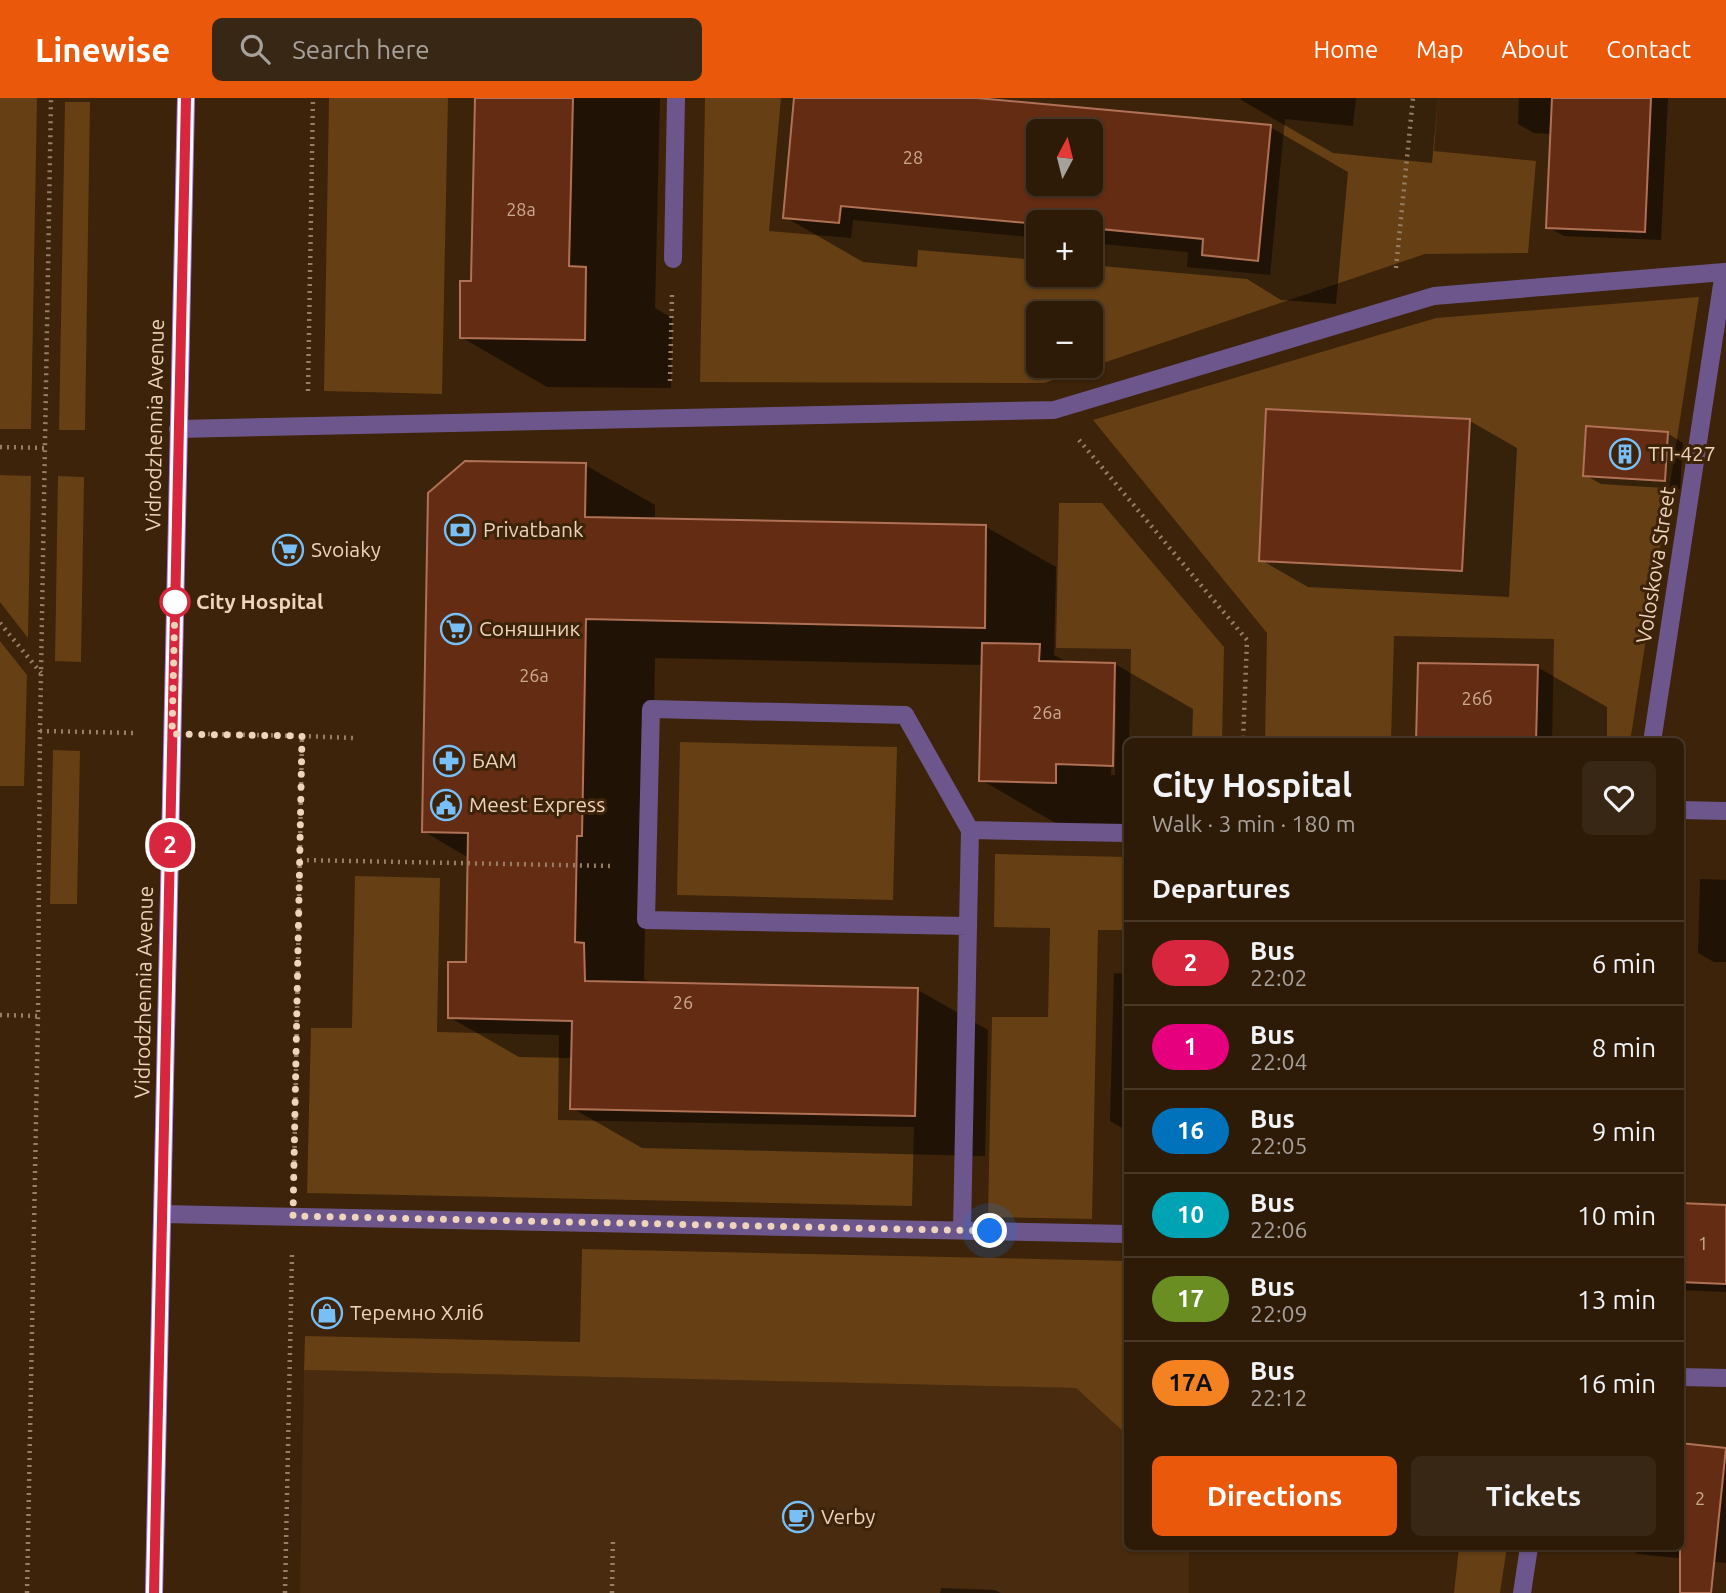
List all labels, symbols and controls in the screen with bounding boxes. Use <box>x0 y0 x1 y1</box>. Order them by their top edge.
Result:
search box <box>212 18 702 81</box>
icon: search <box>236 30 274 68</box>
text: Linewise <box>35 31 170 68</box>
text: Search here <box>292 35 430 64</box>
text: Home <box>1313 36 1378 63</box>
text: Map <box>1416 36 1463 63</box>
text: About <box>1501 36 1568 63</box>
text: Contact <box>1606 36 1691 63</box>
north arrow <box>1026 119 1102 196</box>
map controls <box>1026 119 1103 378</box>
house number: 28 <box>903 147 923 167</box>
house number: 28а <box>506 199 536 219</box>
button: + <box>1026 210 1103 287</box>
button: − <box>1026 301 1103 378</box>
street label: Vidrodzhennia Avenue <box>140 318 168 531</box>
building icon: ТП-427 <box>1608 437 1642 471</box>
place label: ТП-427 <box>1648 441 1716 465</box>
street label: Voloskova Street <box>1631 485 1679 645</box>
bank icon: Privatbank <box>443 513 477 547</box>
place label: Privatbank <box>483 517 584 541</box>
supermarket icon: Svoiaky <box>271 533 305 567</box>
place label: Svoiaky <box>311 537 381 561</box>
marker: City Hospital <box>160 587 190 617</box>
place label: City Hospital <box>196 589 323 613</box>
supermarket icon: Соняшник <box>439 612 473 646</box>
place label: Соняшник <box>479 616 580 640</box>
house number: 26а <box>519 665 549 685</box>
house number: 26б <box>1462 688 1492 708</box>
house number: 26а <box>1032 702 1062 722</box>
pharmacy icon: БАМ <box>432 744 466 778</box>
place label: БАМ <box>472 748 517 772</box>
button: heart <box>1582 761 1656 835</box>
text: City Hospital <box>1152 766 1352 803</box>
public building icon: Meest Express <box>429 788 463 822</box>
place label: Meest Express <box>469 792 605 816</box>
text: Walk · 3 min · 180 m <box>1152 811 1356 836</box>
line badge: 2 <box>147 822 193 868</box>
text: 2 <box>163 831 177 858</box>
text: Departures <box>1152 874 1290 903</box>
street label: Vidrodzhennia Avenue <box>129 885 157 1098</box>
text: Bus <box>1250 936 1295 965</box>
text: 2 <box>1184 949 1197 976</box>
text: 6 min <box>1592 949 1656 978</box>
text: 22:02 <box>1250 965 1308 990</box>
house number: 26 <box>673 992 693 1012</box>
text: Bus <box>1250 1020 1295 1049</box>
text: 1 <box>1184 1033 1197 1060</box>
text: 8 min <box>1592 1033 1656 1062</box>
text: 22:04 <box>1250 1049 1308 1074</box>
text: Bus <box>1250 1104 1295 1133</box>
text: 16 <box>1177 1117 1204 1144</box>
text: 9 min <box>1592 1117 1656 1146</box>
text: 22:05 <box>1250 1133 1308 1158</box>
text: Bus <box>1250 1188 1295 1217</box>
text: 10 <box>1177 1201 1204 1228</box>
text: 10 min <box>1577 1201 1656 1230</box>
your location <box>972 1213 1007 1248</box>
text: 22:06 <box>1250 1217 1308 1242</box>
house number: 1 <box>1698 1233 1708 1253</box>
text: Bus <box>1250 1272 1295 1301</box>
text: 17 <box>1177 1285 1204 1312</box>
text: 13 min <box>1577 1285 1656 1314</box>
shop icon: Теремно Хліб <box>310 1296 344 1330</box>
place label: Теремно Хліб <box>350 1300 484 1324</box>
text: 22:09 <box>1250 1301 1308 1326</box>
text: Bus <box>1250 1356 1295 1385</box>
text: 17А <box>1169 1369 1212 1396</box>
text: 16 min <box>1577 1369 1656 1398</box>
text: 22:12 <box>1250 1385 1308 1410</box>
button: Directions <box>1152 1456 1397 1536</box>
button: Tickets <box>1411 1456 1656 1536</box>
house number: 2 <box>1695 1488 1705 1508</box>
cafe icon: Verby <box>781 1500 815 1534</box>
place label: Verby <box>821 1504 876 1528</box>

